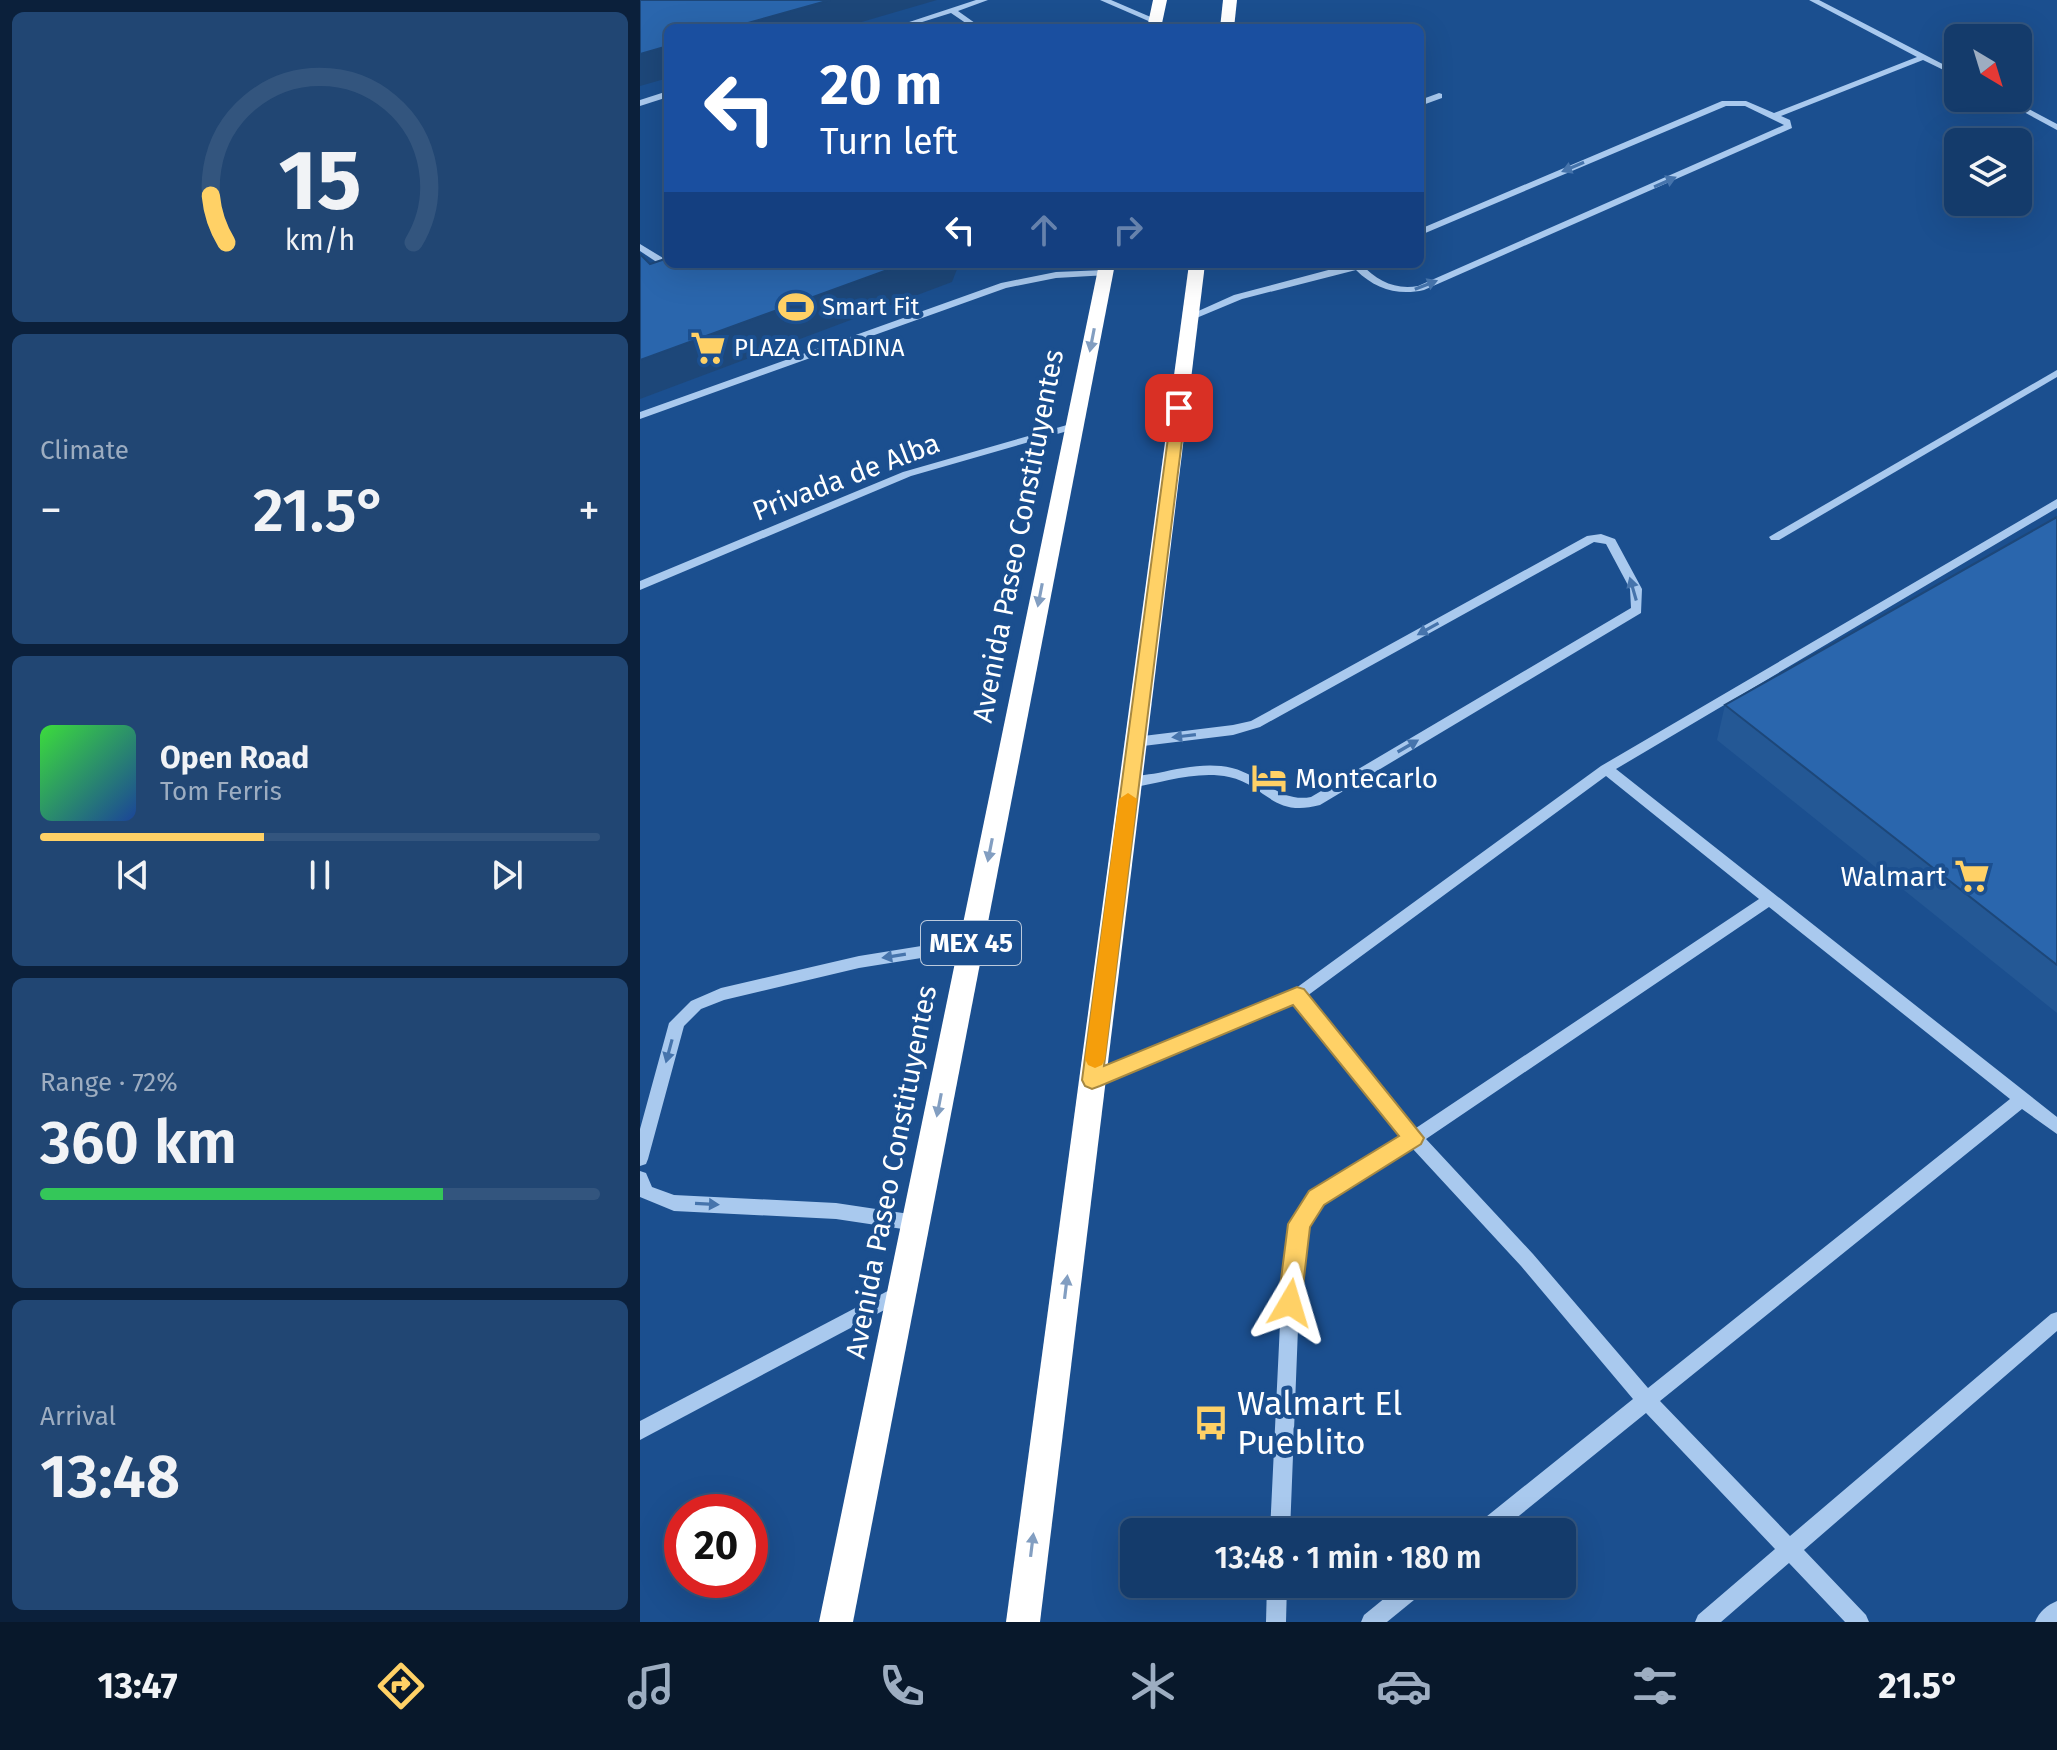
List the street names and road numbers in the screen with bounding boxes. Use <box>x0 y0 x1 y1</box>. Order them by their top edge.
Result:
street label: Avenida Paseo Constituyentes <box>966 347 1070 725</box>
street label: Privada de Alba <box>748 426 944 528</box>
road number: MEX 45 <box>921 921 1021 965</box>
street label: Avenida Paseo Constituyentes <box>839 983 943 1361</box>

